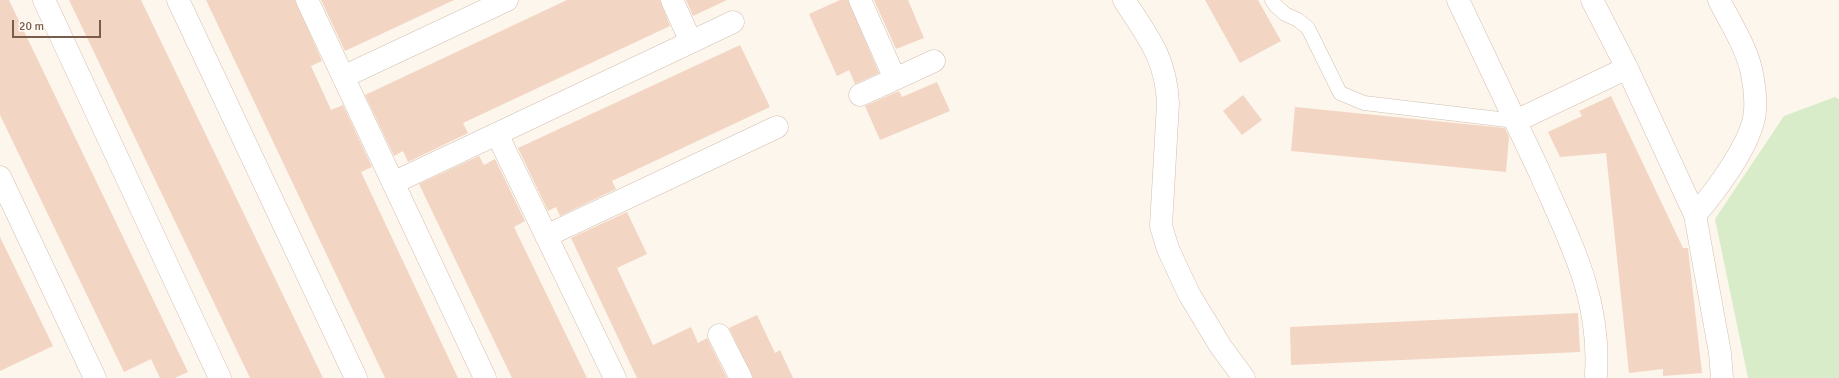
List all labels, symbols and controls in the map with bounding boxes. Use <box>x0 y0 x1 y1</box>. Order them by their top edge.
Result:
scale bar <box>14 12 103 38</box>
text: 20 m <box>19 19 44 34</box>

